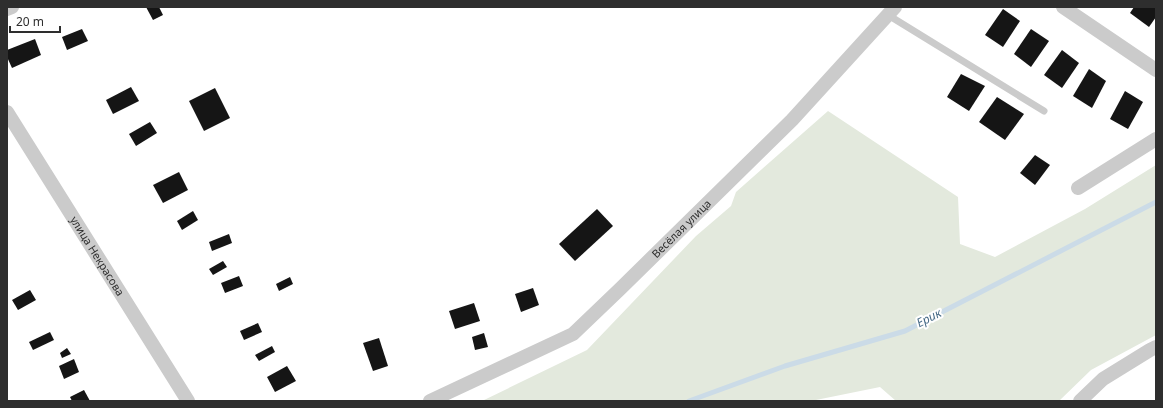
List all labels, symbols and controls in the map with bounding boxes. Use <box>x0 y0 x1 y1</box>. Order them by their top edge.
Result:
scale bar <box>10 8 60 34</box>
text: 20 m <box>16 13 44 30</box>
street label: Весёлая улица <box>648 196 714 261</box>
street label: улица Некрасова <box>67 213 128 298</box>
water label: Ерик <box>913 304 945 331</box>

